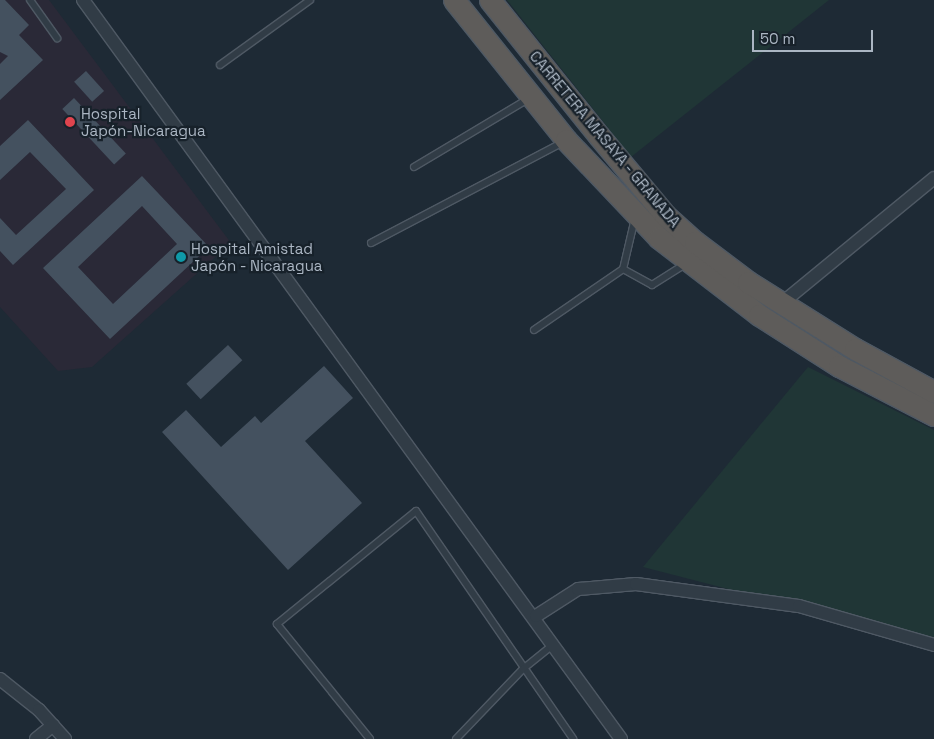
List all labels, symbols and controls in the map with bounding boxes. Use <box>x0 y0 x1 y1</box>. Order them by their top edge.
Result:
scale bar <box>754 20 875 52</box>
text: 50 m <box>760 29 795 48</box>
street label: CARRETERA MASAYA - GRANADA <box>526 47 684 231</box>
place label: Hospital Japón-Nicaragua <box>81 104 206 139</box>
marker: Hospital Japón-Nicaragua <box>63 115 77 129</box>
place label: Hospital Amistad Japón - Nicaragua <box>191 239 323 274</box>
marker: Hospital Amistad Japón - Nicaragua <box>175 251 187 263</box>

